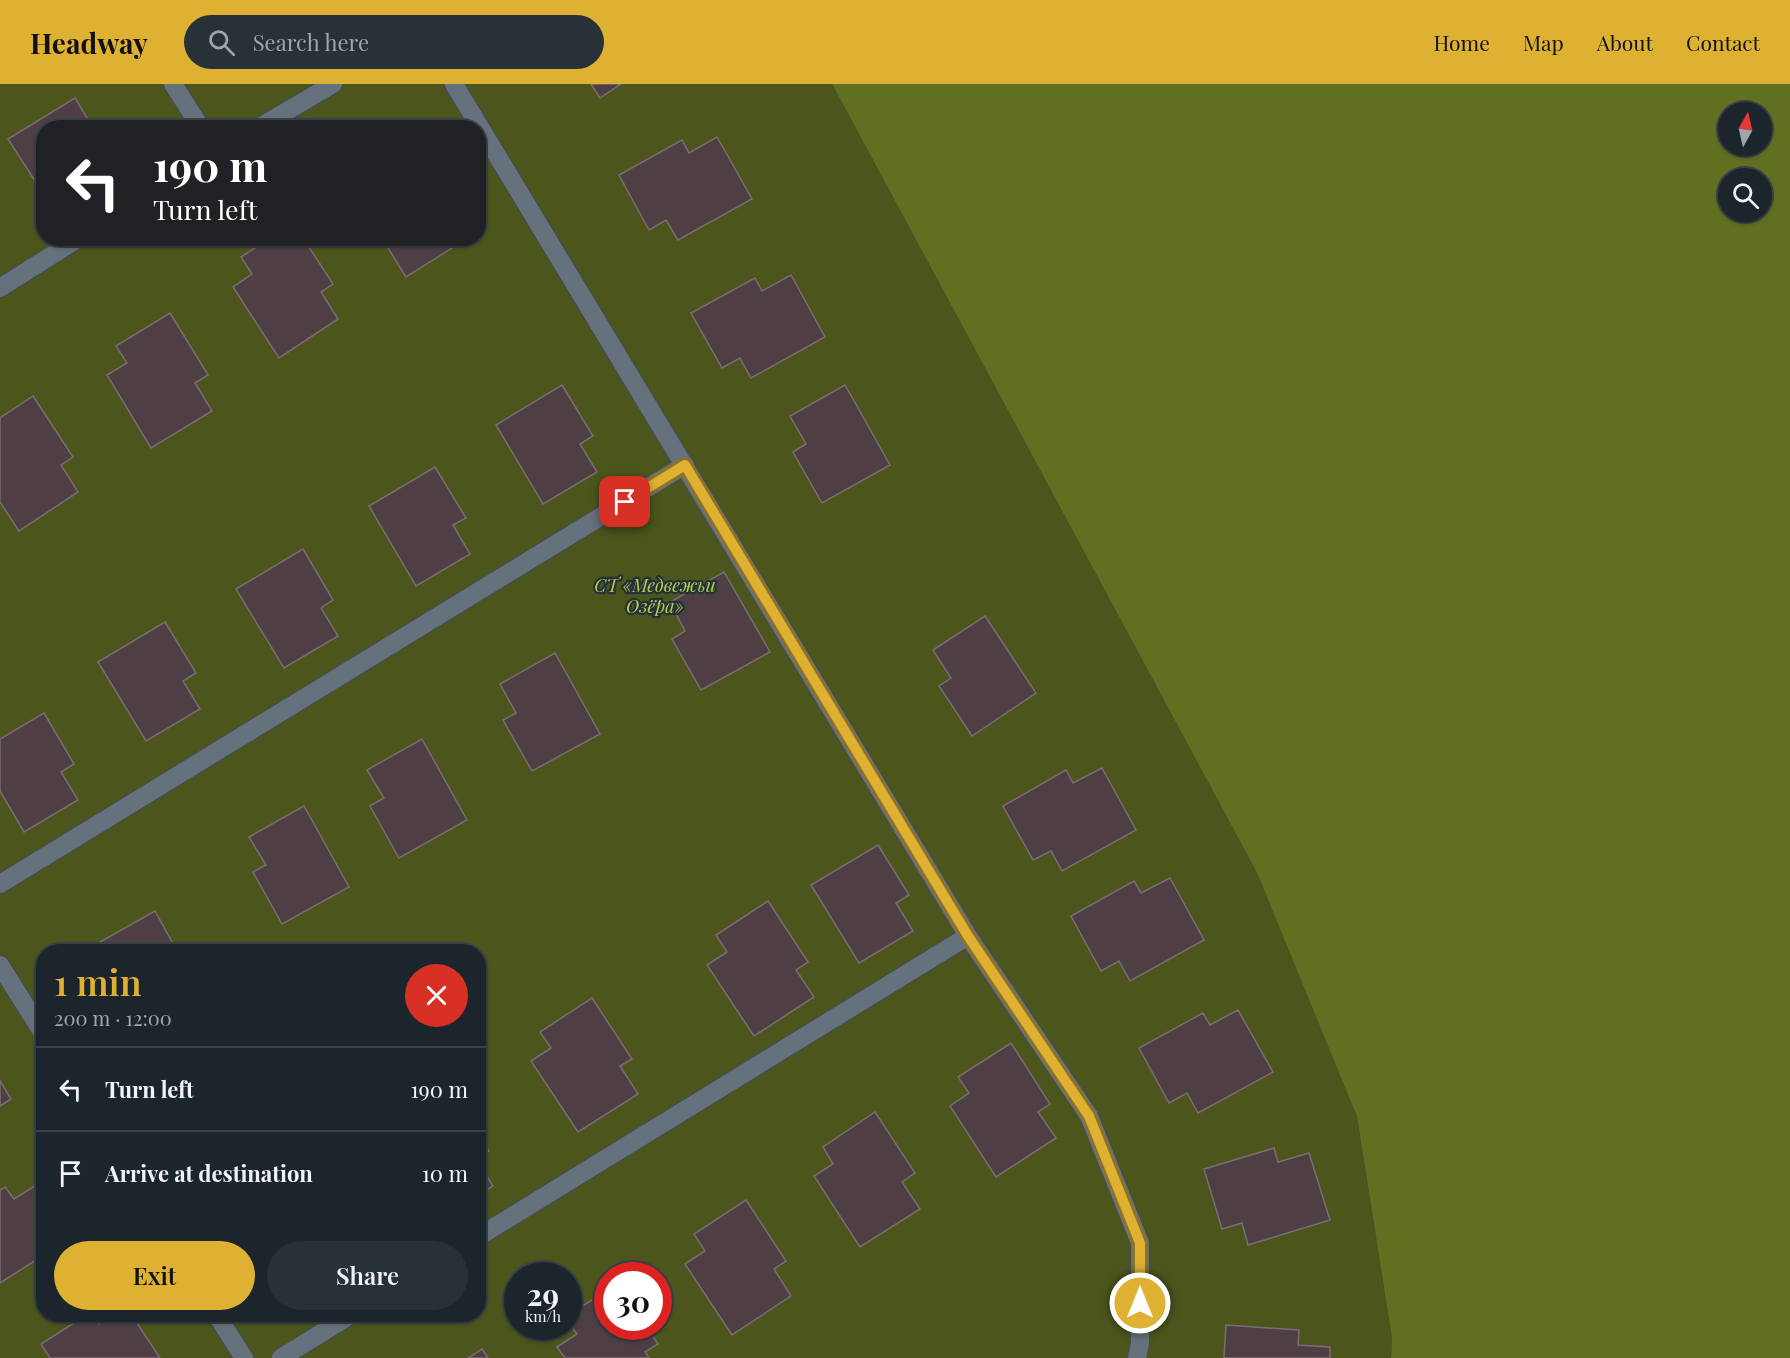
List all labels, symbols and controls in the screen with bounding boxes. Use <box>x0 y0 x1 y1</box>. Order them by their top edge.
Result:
search box <box>184 15 604 69</box>
text: Headway <box>30 24 148 61</box>
icon: search <box>205 26 238 59</box>
text: Search here <box>253 27 369 57</box>
text: Home <box>1434 28 1490 56</box>
text: Map <box>1523 28 1564 56</box>
text: About <box>1597 28 1653 56</box>
text: Contact <box>1686 28 1760 56</box>
north arrow <box>1718 102 1772 156</box>
map controls <box>1718 102 1772 222</box>
text: 190 m <box>153 137 267 193</box>
icon: left <box>54 144 132 222</box>
button: search <box>1718 168 1772 222</box>
text: Turn left <box>153 191 257 227</box>
pin <box>599 476 650 527</box>
icon: arrive <box>608 485 641 518</box>
park label: СТ «Медвежьи Озёра» <box>594 573 716 618</box>
text: 1 min <box>54 957 142 1005</box>
button: close <box>405 964 468 1027</box>
text: 200 m · 12:00 <box>54 1004 172 1031</box>
icon: left <box>54 1073 87 1106</box>
text: Turn left <box>105 1074 194 1104</box>
text: 190 m <box>410 1074 468 1104</box>
icon: arrive <box>54 1157 87 1190</box>
text: Arrive at destination <box>105 1158 313 1188</box>
text: 10 m <box>422 1158 468 1188</box>
button: Exit <box>54 1241 255 1310</box>
button: Share <box>267 1241 468 1310</box>
speed limit sign: 30 <box>594 1262 672 1340</box>
position arrow <box>1108 1271 1172 1335</box>
text: 29 <box>527 1274 559 1314</box>
text: km/h <box>525 1306 561 1326</box>

